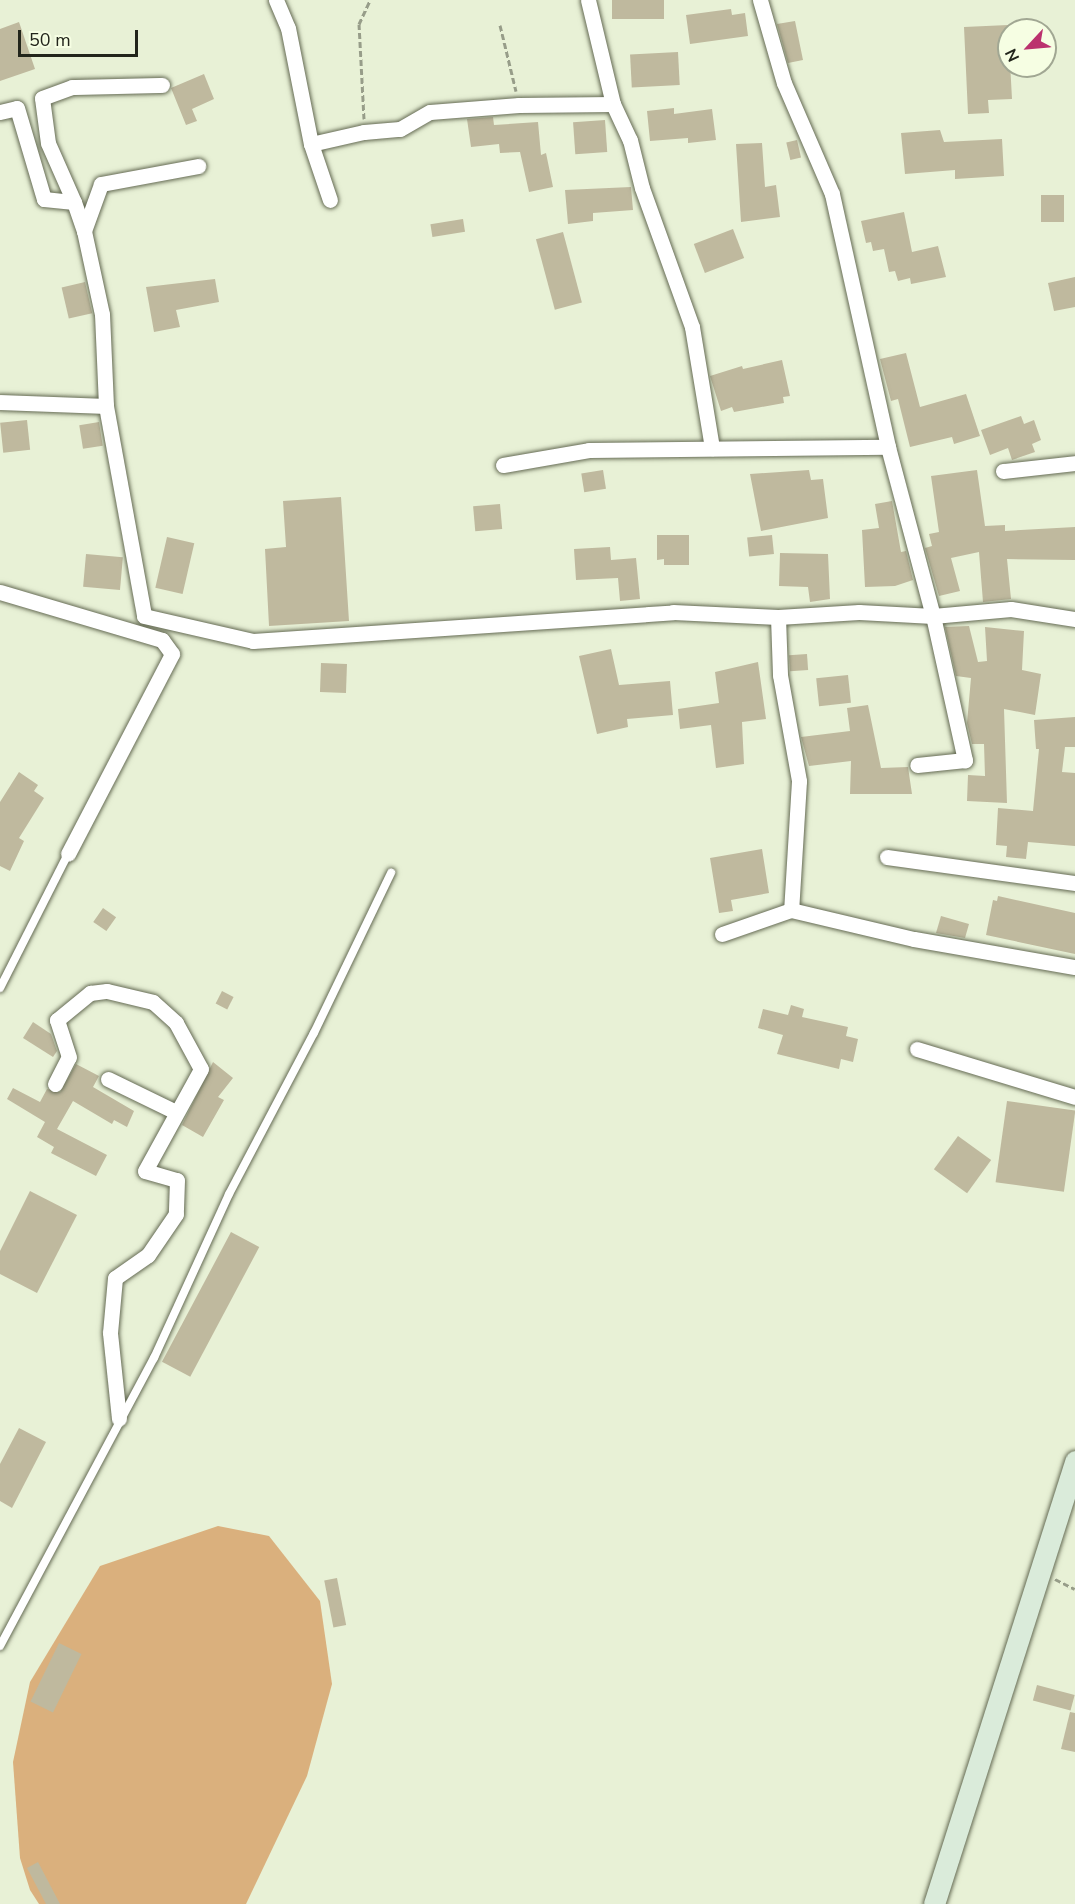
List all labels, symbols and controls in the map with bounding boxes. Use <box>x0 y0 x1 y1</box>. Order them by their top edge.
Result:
scale bar <box>21 18 141 56</box>
north arrow <box>997 18 1057 78</box>
text: 50 m <box>29 28 71 52</box>
text: N <box>1000 45 1025 65</box>

